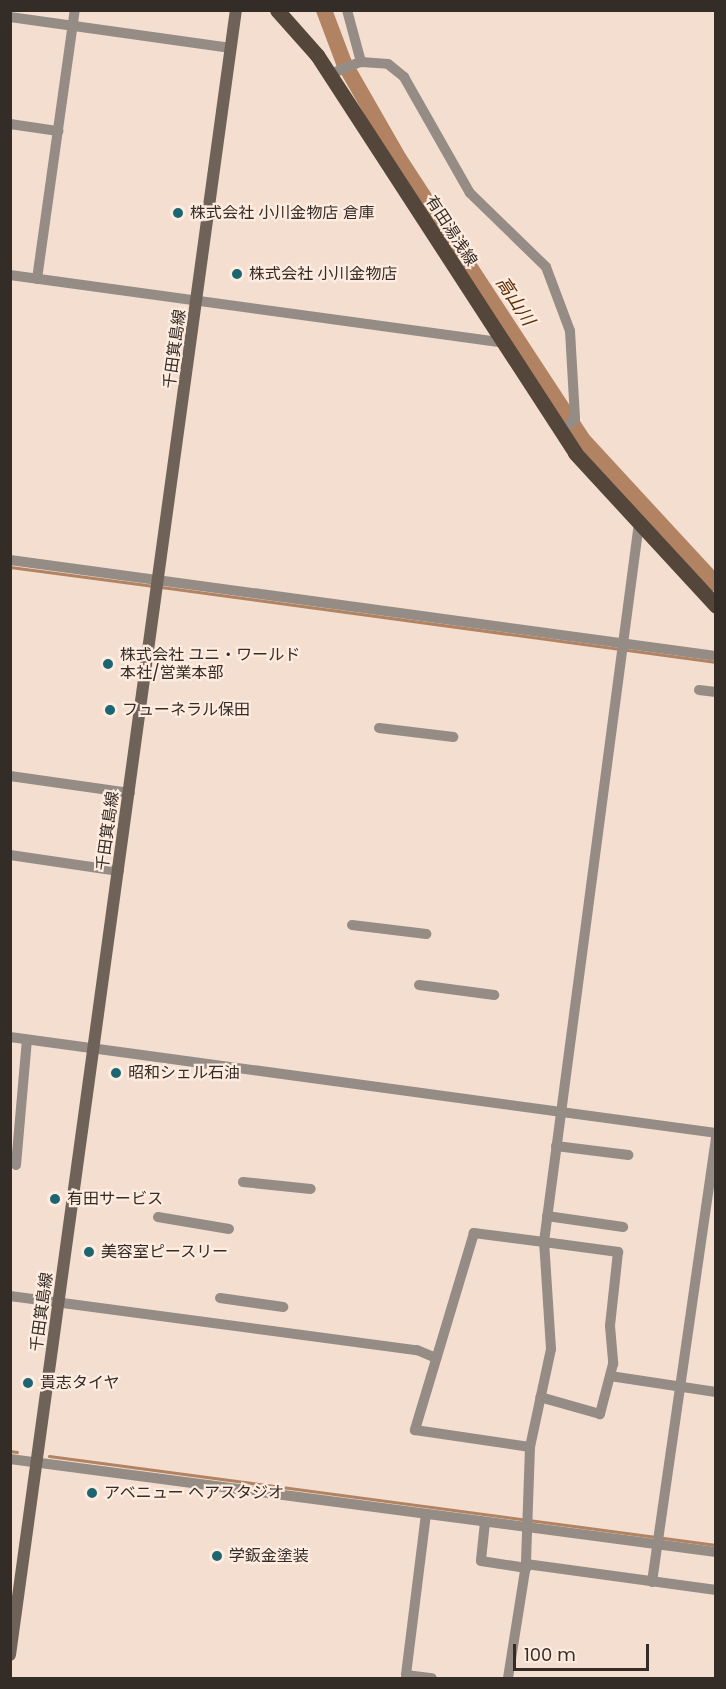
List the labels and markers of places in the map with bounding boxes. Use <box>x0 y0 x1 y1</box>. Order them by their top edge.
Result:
place label: 株式会社 小川金物店 倉庫 <box>190 203 375 223</box>
marker: 株式会社 小川金物店 倉庫 <box>171 206 185 220</box>
place label: 株式会社 小川金物店 <box>249 264 397 284</box>
marker: 株式会社 小川金物店 <box>230 267 244 281</box>
place label: 株式会社 ユニ・ワールド 本社/営業本部 <box>120 645 300 683</box>
marker: 株式会社 ユニ・ワールド 本社/営業本部 <box>101 657 115 671</box>
place label: フューネラル保田 <box>122 700 250 720</box>
marker: フューネラル保田 <box>103 703 117 717</box>
place label: 昭和シェル石油 <box>128 1063 240 1083</box>
marker: 昭和シェル石油 <box>109 1066 123 1080</box>
place label: 有田サービス <box>67 1189 163 1209</box>
marker: 有田サービス <box>48 1192 62 1206</box>
place label: 美容室ピースリー <box>101 1242 229 1262</box>
marker: 美容室ピースリー <box>82 1245 96 1259</box>
place label: 貴志タイヤ <box>40 1373 120 1393</box>
marker: 貴志タイヤ <box>21 1376 35 1390</box>
place label: アベニュー ヘアスタジオ <box>104 1483 284 1503</box>
marker: アベニュー ヘアスタジオ <box>85 1486 99 1500</box>
place label: 学鈑金塗装 <box>229 1546 309 1566</box>
marker: 学鈑金塗装 <box>210 1549 224 1563</box>

